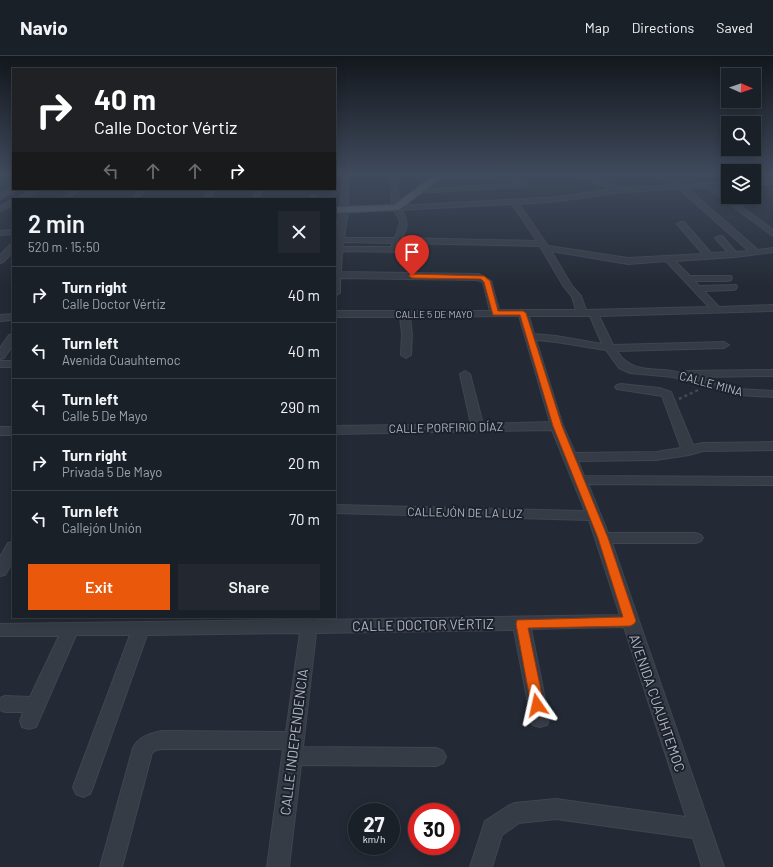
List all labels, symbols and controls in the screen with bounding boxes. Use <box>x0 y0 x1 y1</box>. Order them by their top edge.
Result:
text: Navio <box>20 16 68 39</box>
text: Map <box>585 19 610 36</box>
text: Directions <box>632 19 694 36</box>
text: Saved <box>716 19 753 36</box>
north arrow <box>721 68 761 108</box>
map controls <box>721 68 761 204</box>
text: 40 m <box>94 82 156 116</box>
icon: right <box>28 84 80 136</box>
text: Calle Doctor Vértiz <box>94 116 237 138</box>
button: search <box>721 116 761 156</box>
icon: left <box>100 160 122 182</box>
icon: ahead <box>142 160 164 182</box>
icon: ahead <box>184 160 206 182</box>
icon: right <box>226 160 248 182</box>
button: layers <box>721 164 761 204</box>
text: 2 min <box>28 209 85 238</box>
button: close <box>278 211 320 253</box>
pin <box>395 235 429 276</box>
text: 520 m · 15:50 <box>28 239 100 255</box>
icon: arrive <box>401 241 423 263</box>
text: Turn right <box>62 278 127 296</box>
icon: right <box>28 284 50 306</box>
text: 40 m <box>288 286 320 304</box>
text: Calle Doctor Vértiz <box>62 296 165 312</box>
street label: CALLE 5 DE MAYO <box>395 308 473 320</box>
text: Turn left <box>62 334 118 352</box>
icon: left <box>28 340 50 362</box>
text: 40 m <box>288 342 320 360</box>
text: Avenida Cuauhtemoc <box>62 352 181 368</box>
street label: CALLE MINA <box>678 368 744 398</box>
text: Turn left <box>62 390 118 408</box>
icon: left <box>28 396 50 418</box>
text: 290 m <box>280 398 320 416</box>
text: Calle 5 De Mayo <box>62 408 148 424</box>
street label: CALLE PORFIRIO DÍAZ <box>389 419 503 435</box>
text: Turn right <box>62 446 127 464</box>
icon: right <box>28 452 50 474</box>
text: 20 m <box>288 454 320 472</box>
text: Privada 5 De Mayo <box>62 464 162 480</box>
text: Turn left <box>62 502 118 520</box>
street label: CALLEJÓN DE LA LUZ <box>407 504 523 520</box>
icon: left <box>28 508 50 530</box>
text: 70 m <box>289 510 320 528</box>
text: Callejón Unión <box>62 520 142 536</box>
button: Exit <box>28 564 170 610</box>
button: Share <box>178 564 320 610</box>
street label: CALLE DOCTOR VÉRTIZ <box>352 615 494 634</box>
street label: AVENIDA CUAUHTEMOC <box>626 632 689 774</box>
street label: CALLE INDEPENDENCIA <box>276 667 311 816</box>
position arrow <box>516 684 558 726</box>
speed limit sign: 30 <box>408 803 460 855</box>
text: 27 <box>363 812 385 836</box>
text: km/h <box>363 833 385 845</box>

